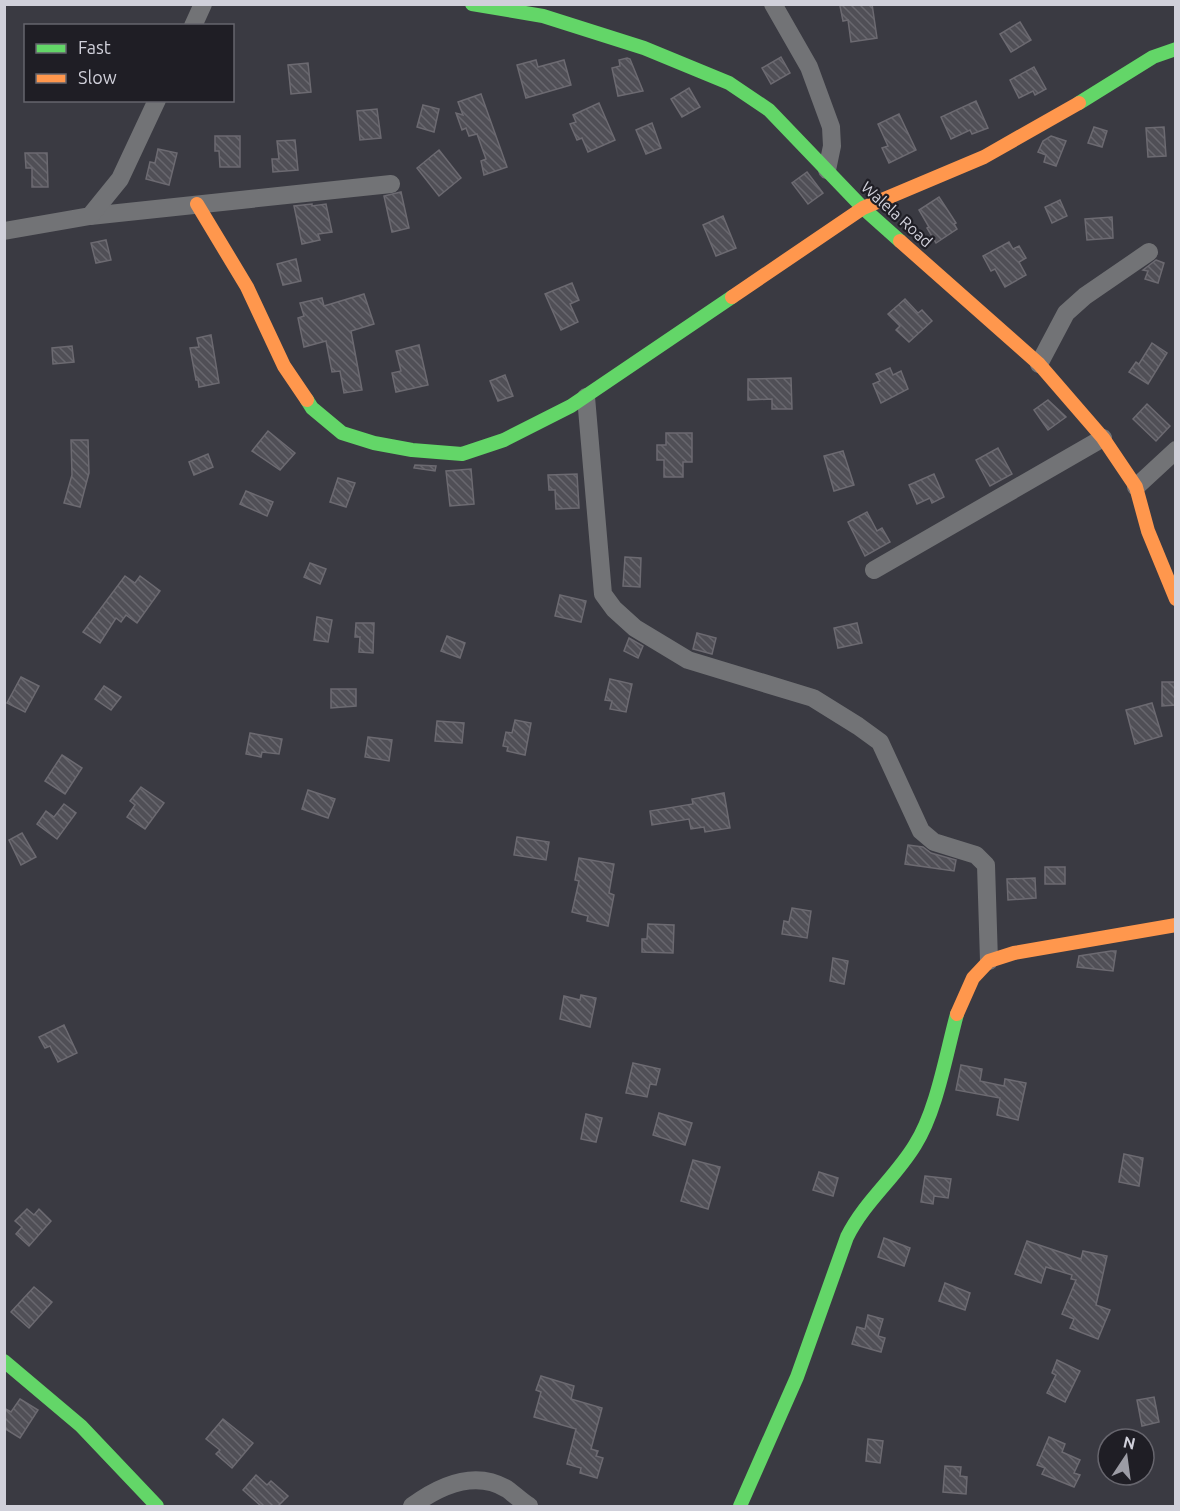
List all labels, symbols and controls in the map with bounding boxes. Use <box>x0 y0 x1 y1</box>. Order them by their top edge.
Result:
legend <box>24 24 234 102</box>
text: Fast <box>78 37 111 57</box>
text: Slow <box>78 67 117 87</box>
street label: Walela Road <box>858 178 936 250</box>
north arrow <box>1096 1427 1156 1487</box>
text: N <box>1122 1432 1137 1452</box>

